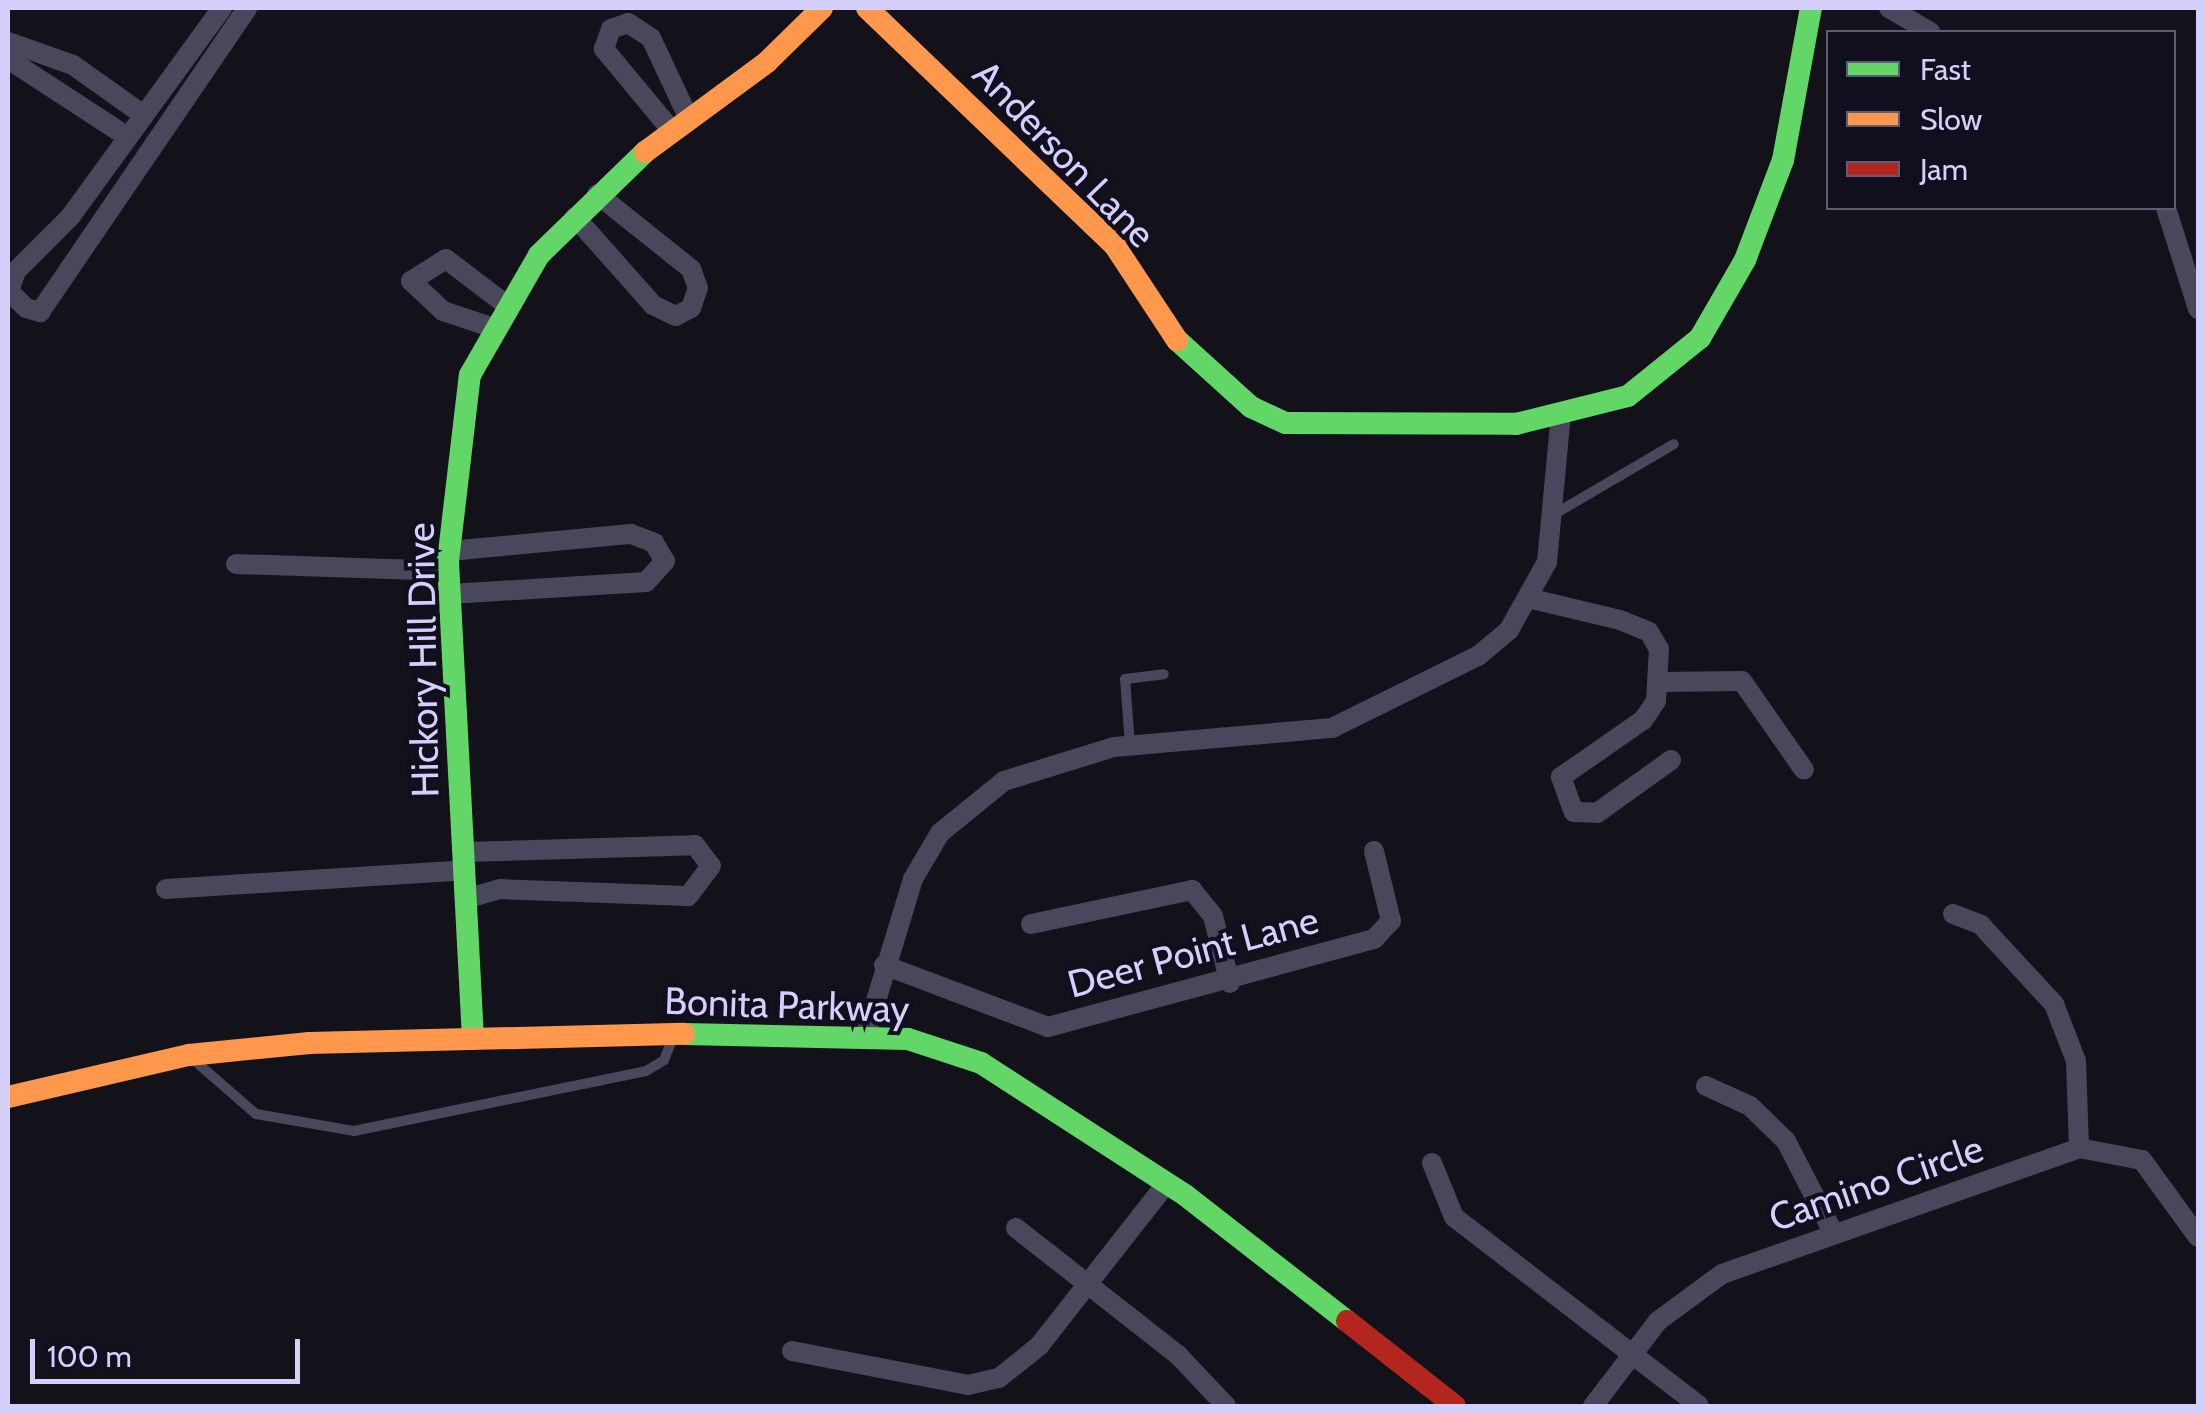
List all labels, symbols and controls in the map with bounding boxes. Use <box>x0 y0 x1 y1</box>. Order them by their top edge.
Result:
legend <box>1826 30 2176 210</box>
street label: Anderson Lane <box>964 51 1164 257</box>
text: Fast <box>1920 51 1971 88</box>
text: Slow <box>1920 101 1982 138</box>
text: Jam <box>1920 151 1968 188</box>
street label: Hickory Hill Drive <box>398 522 448 798</box>
street label: Deer Point Lane <box>1063 897 1323 1007</box>
street label: Bonita Parkway <box>664 978 910 1032</box>
street label: Camino Circle <box>1763 1125 1989 1241</box>
scale bar <box>35 1319 305 1381</box>
text: 100 m <box>47 1338 132 1375</box>

